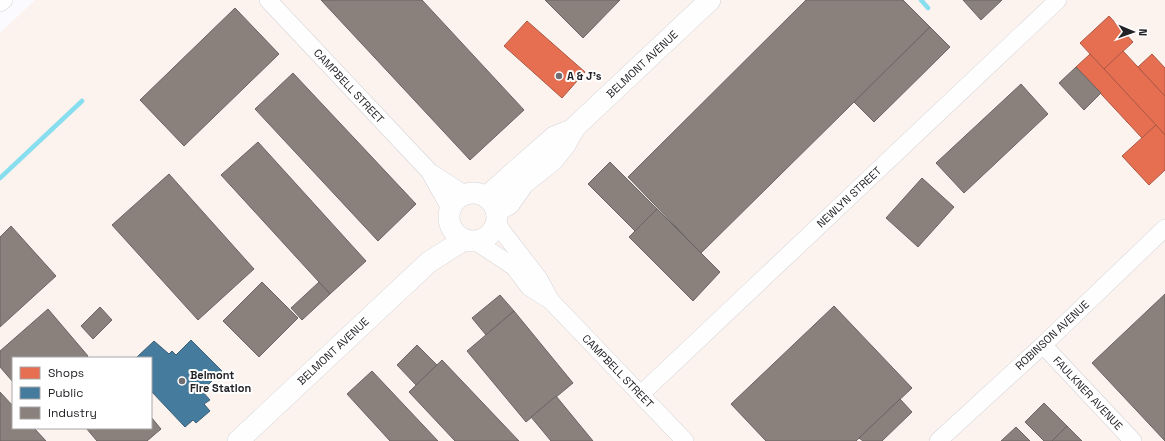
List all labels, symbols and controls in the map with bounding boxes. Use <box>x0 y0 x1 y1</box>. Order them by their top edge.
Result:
north arrow <box>1113 12 1153 52</box>
street label: BELMONT AVENUE <box>603 27 681 101</box>
text: N <box>1136 28 1150 36</box>
street label: CAMPBELL STREET <box>311 46 387 127</box>
place label: A & J's <box>567 69 602 83</box>
marker: A & J's <box>554 71 564 81</box>
street label: NEWLYN STREET <box>814 163 885 231</box>
street label: ROBINSON AVENUE <box>1012 297 1092 373</box>
street label: BELMONT AVENUE <box>294 314 372 388</box>
street label: CAMPBELL STREET <box>579 331 657 411</box>
street label: FAULKNER AVENUE <box>1050 353 1126 433</box>
legend <box>12 357 152 429</box>
text: Shops <box>48 365 84 381</box>
place label: Belmont Fire Station <box>190 368 251 395</box>
marker: Belmont Fire Station <box>177 376 187 386</box>
text: Public <box>48 385 83 401</box>
text: Industry <box>48 405 97 421</box>

